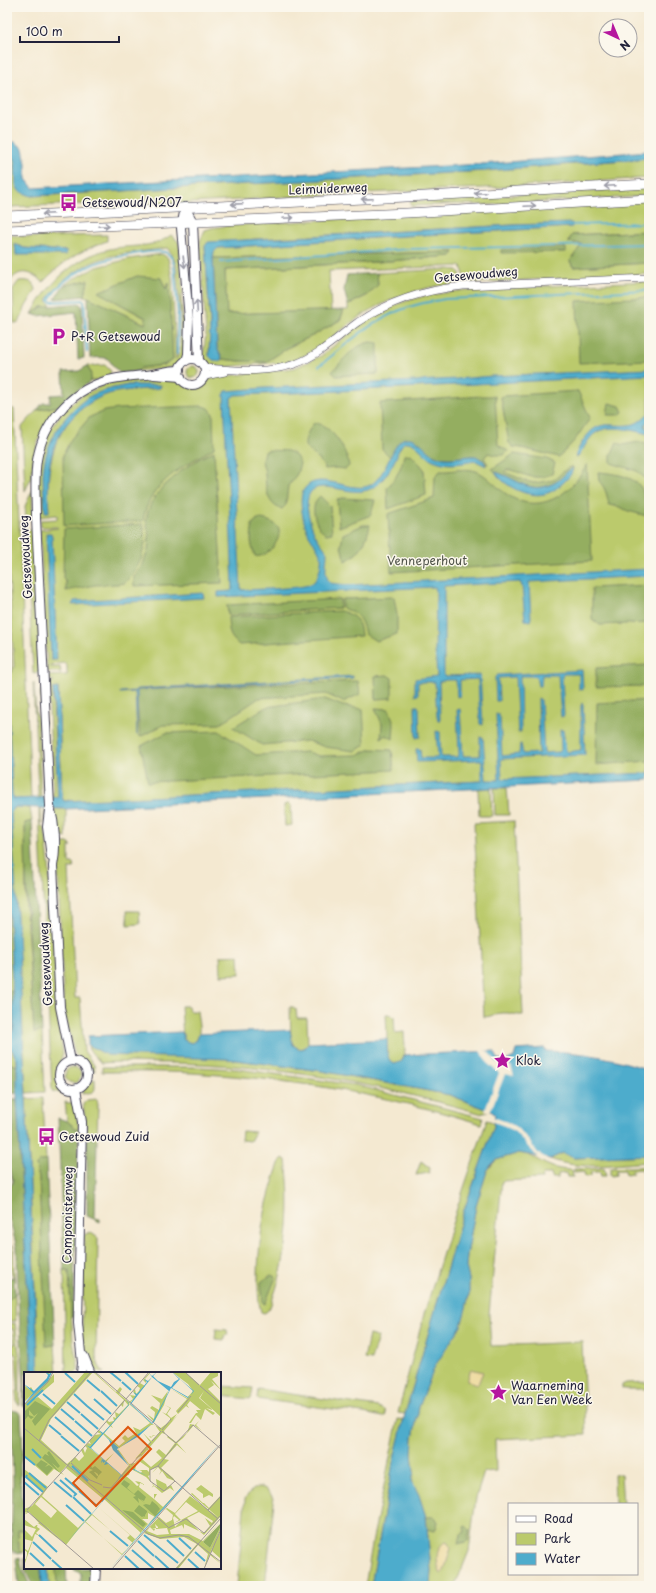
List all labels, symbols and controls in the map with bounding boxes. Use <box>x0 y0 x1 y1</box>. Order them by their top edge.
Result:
scale bar <box>20 18 119 44</box>
north arrow <box>598 18 638 58</box>
text: 100 m <box>26 22 63 40</box>
text: N <box>616 36 634 55</box>
street label: Leimuiderweg <box>288 178 368 198</box>
one-way arrow <box>604 182 617 190</box>
one-way arrow <box>474 190 487 197</box>
bus stop icon: Getsewoud/N207 <box>59 193 79 213</box>
place label: Getsewoud/N207 <box>82 193 182 211</box>
one-way arrow <box>361 195 374 203</box>
one-way arrow <box>231 201 244 208</box>
one-way arrow <box>523 203 536 210</box>
one-way arrow <box>42 210 55 218</box>
one-way arrow <box>281 215 294 222</box>
one-way arrow <box>97 222 110 230</box>
one-way arrow <box>180 255 188 268</box>
street label: Getsewoudweg <box>433 261 519 287</box>
one-way arrow <box>194 300 201 313</box>
parking icon: P+R Getsewoud <box>48 327 68 347</box>
place label: P+R Getsewoud <box>71 327 161 345</box>
street label: Getsewoudweg <box>14 515 36 599</box>
park label: Venneperhout <box>387 551 467 569</box>
street label: Getsewoudweg <box>34 922 56 1006</box>
place icon: Klok <box>493 1051 513 1071</box>
place label: Klok <box>516 1051 541 1069</box>
bus stop icon: Getsewoud Zuid <box>36 1127 56 1147</box>
place label: Getsewoud Zuid <box>59 1127 150 1145</box>
street label: Componistenweg <box>57 1166 77 1264</box>
inset map <box>24 1372 221 1569</box>
place label: Waarneming Van Een Week <box>511 1376 592 1408</box>
place icon: Waarneming Van Een Week <box>488 1383 508 1403</box>
legend <box>508 1503 638 1575</box>
text: Road <box>544 1509 573 1527</box>
text: Park <box>544 1529 571 1547</box>
text: Water <box>544 1549 581 1567</box>

